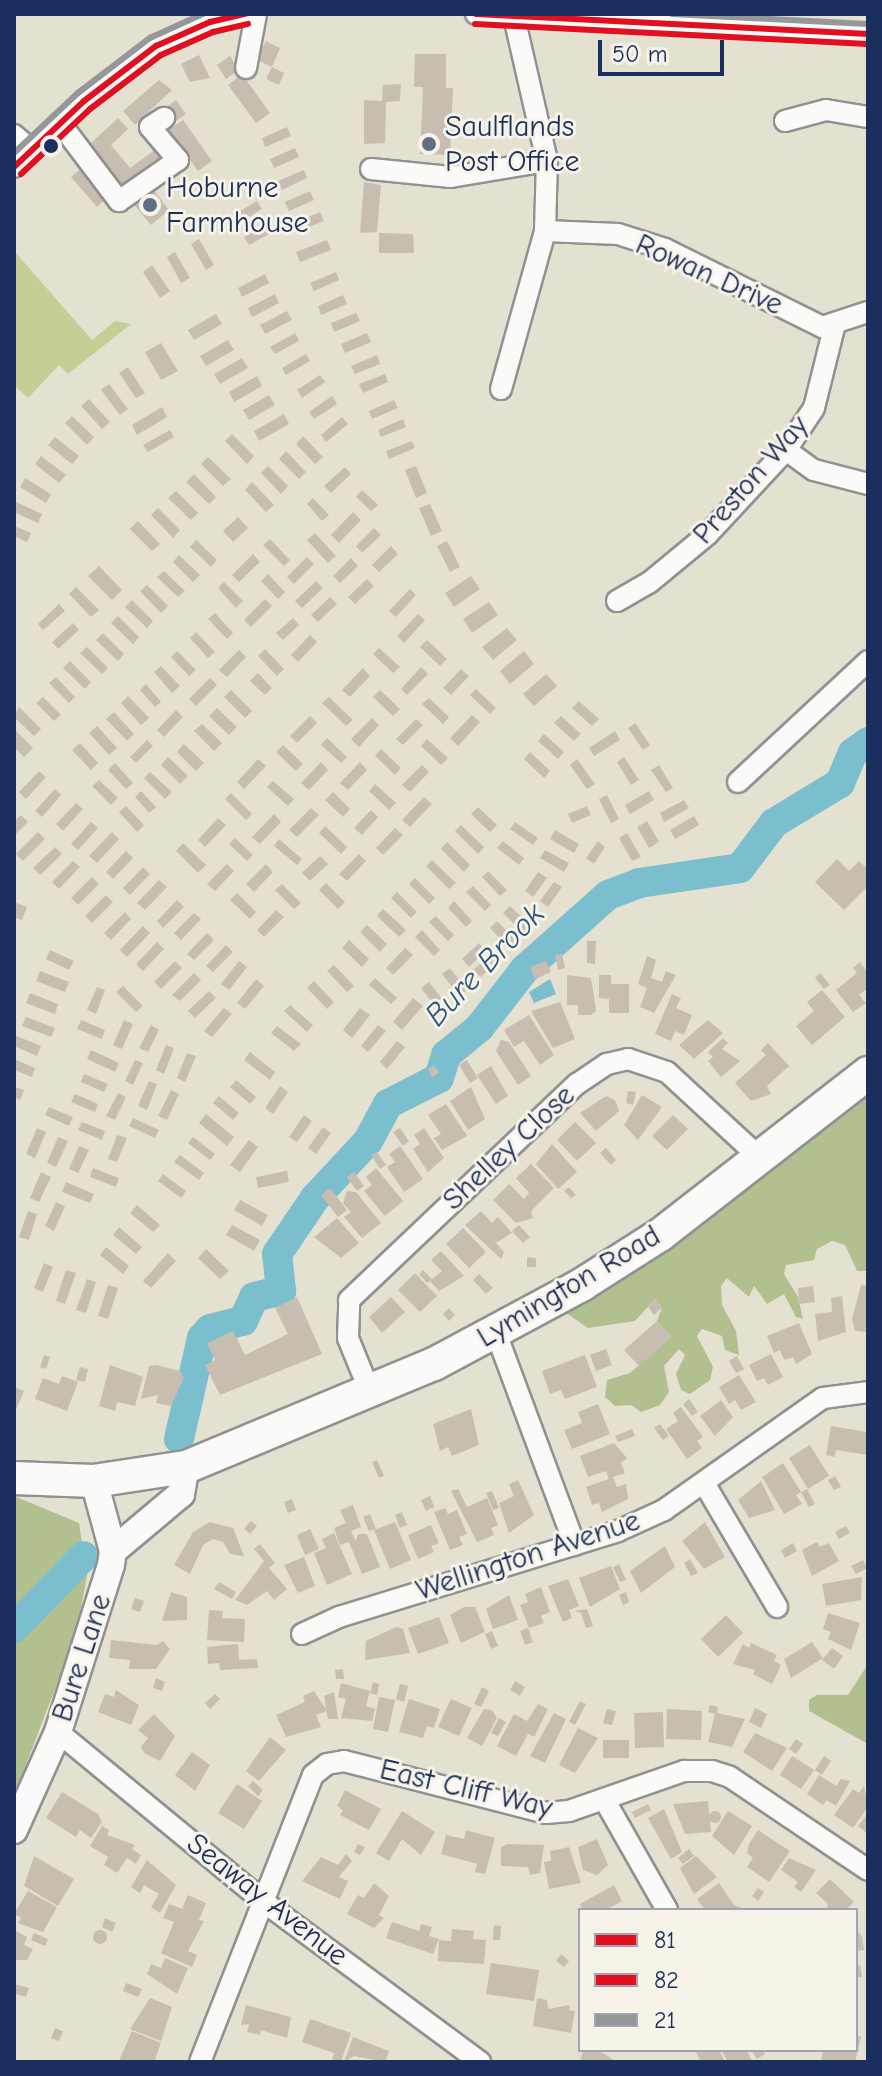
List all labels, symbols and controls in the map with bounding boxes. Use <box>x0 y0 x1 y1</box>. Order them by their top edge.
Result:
scale bar <box>602 24 728 74</box>
text: 50 m <box>612 40 668 68</box>
place label: Saulflands Post Office <box>445 109 580 180</box>
marker: Saulflands Post Office <box>420 135 438 153</box>
unlabelled marker <box>43 138 59 154</box>
place label: Hoburne Farmhouse <box>166 170 308 240</box>
marker: Hoburne Farmhouse <box>141 196 159 214</box>
street label: Rowan Drive <box>630 227 788 323</box>
street label: Preston Way <box>685 408 817 552</box>
water label: Bure Brook <box>417 895 553 1035</box>
street label: Shelley Close <box>436 1078 582 1218</box>
street label: Lymington Road <box>471 1218 667 1356</box>
street label: Wellington Avenue <box>412 1503 644 1609</box>
street label: Bure Lane <box>44 1590 120 1726</box>
street label: East Cliff Way <box>376 1752 556 1826</box>
street label: Seaway Avenue <box>179 1826 355 1974</box>
legend <box>578 1908 858 2052</box>
text: 81 <box>654 1926 676 1954</box>
text: 82 <box>654 1966 679 1994</box>
text: 21 <box>654 2006 676 2034</box>

